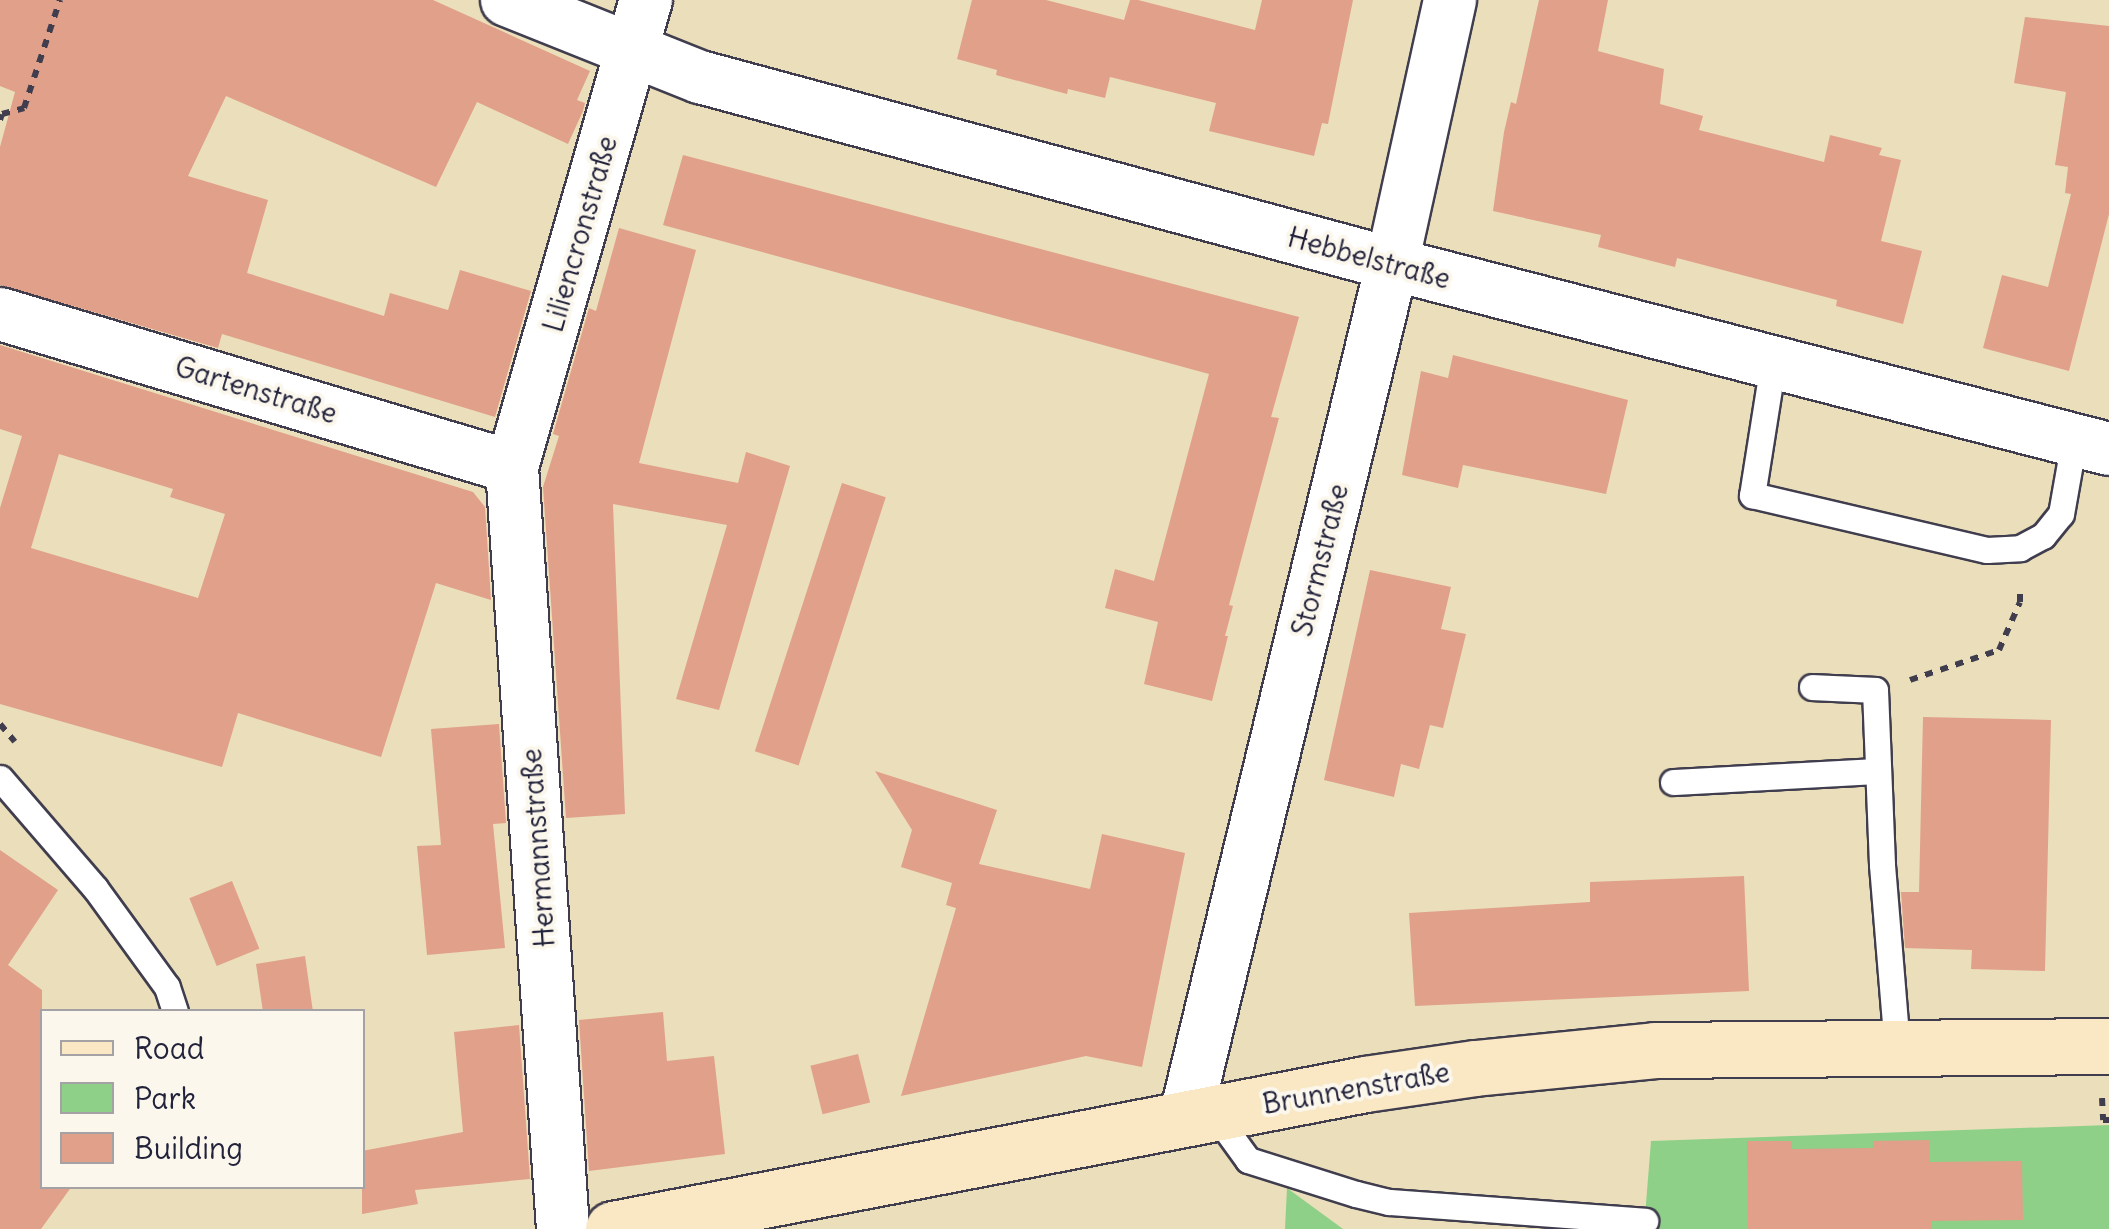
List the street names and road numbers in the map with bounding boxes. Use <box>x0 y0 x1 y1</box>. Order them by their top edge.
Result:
street label: Liliencronstraße <box>536 132 624 336</box>
street label: Hebbelstraße <box>1284 220 1454 296</box>
street label: Gartenstraße <box>171 349 341 431</box>
street label: Stormstraße <box>1285 480 1355 640</box>
street label: Hermannstraße <box>514 748 562 948</box>
street label: Brunnenstraße <box>1260 1055 1452 1121</box>

